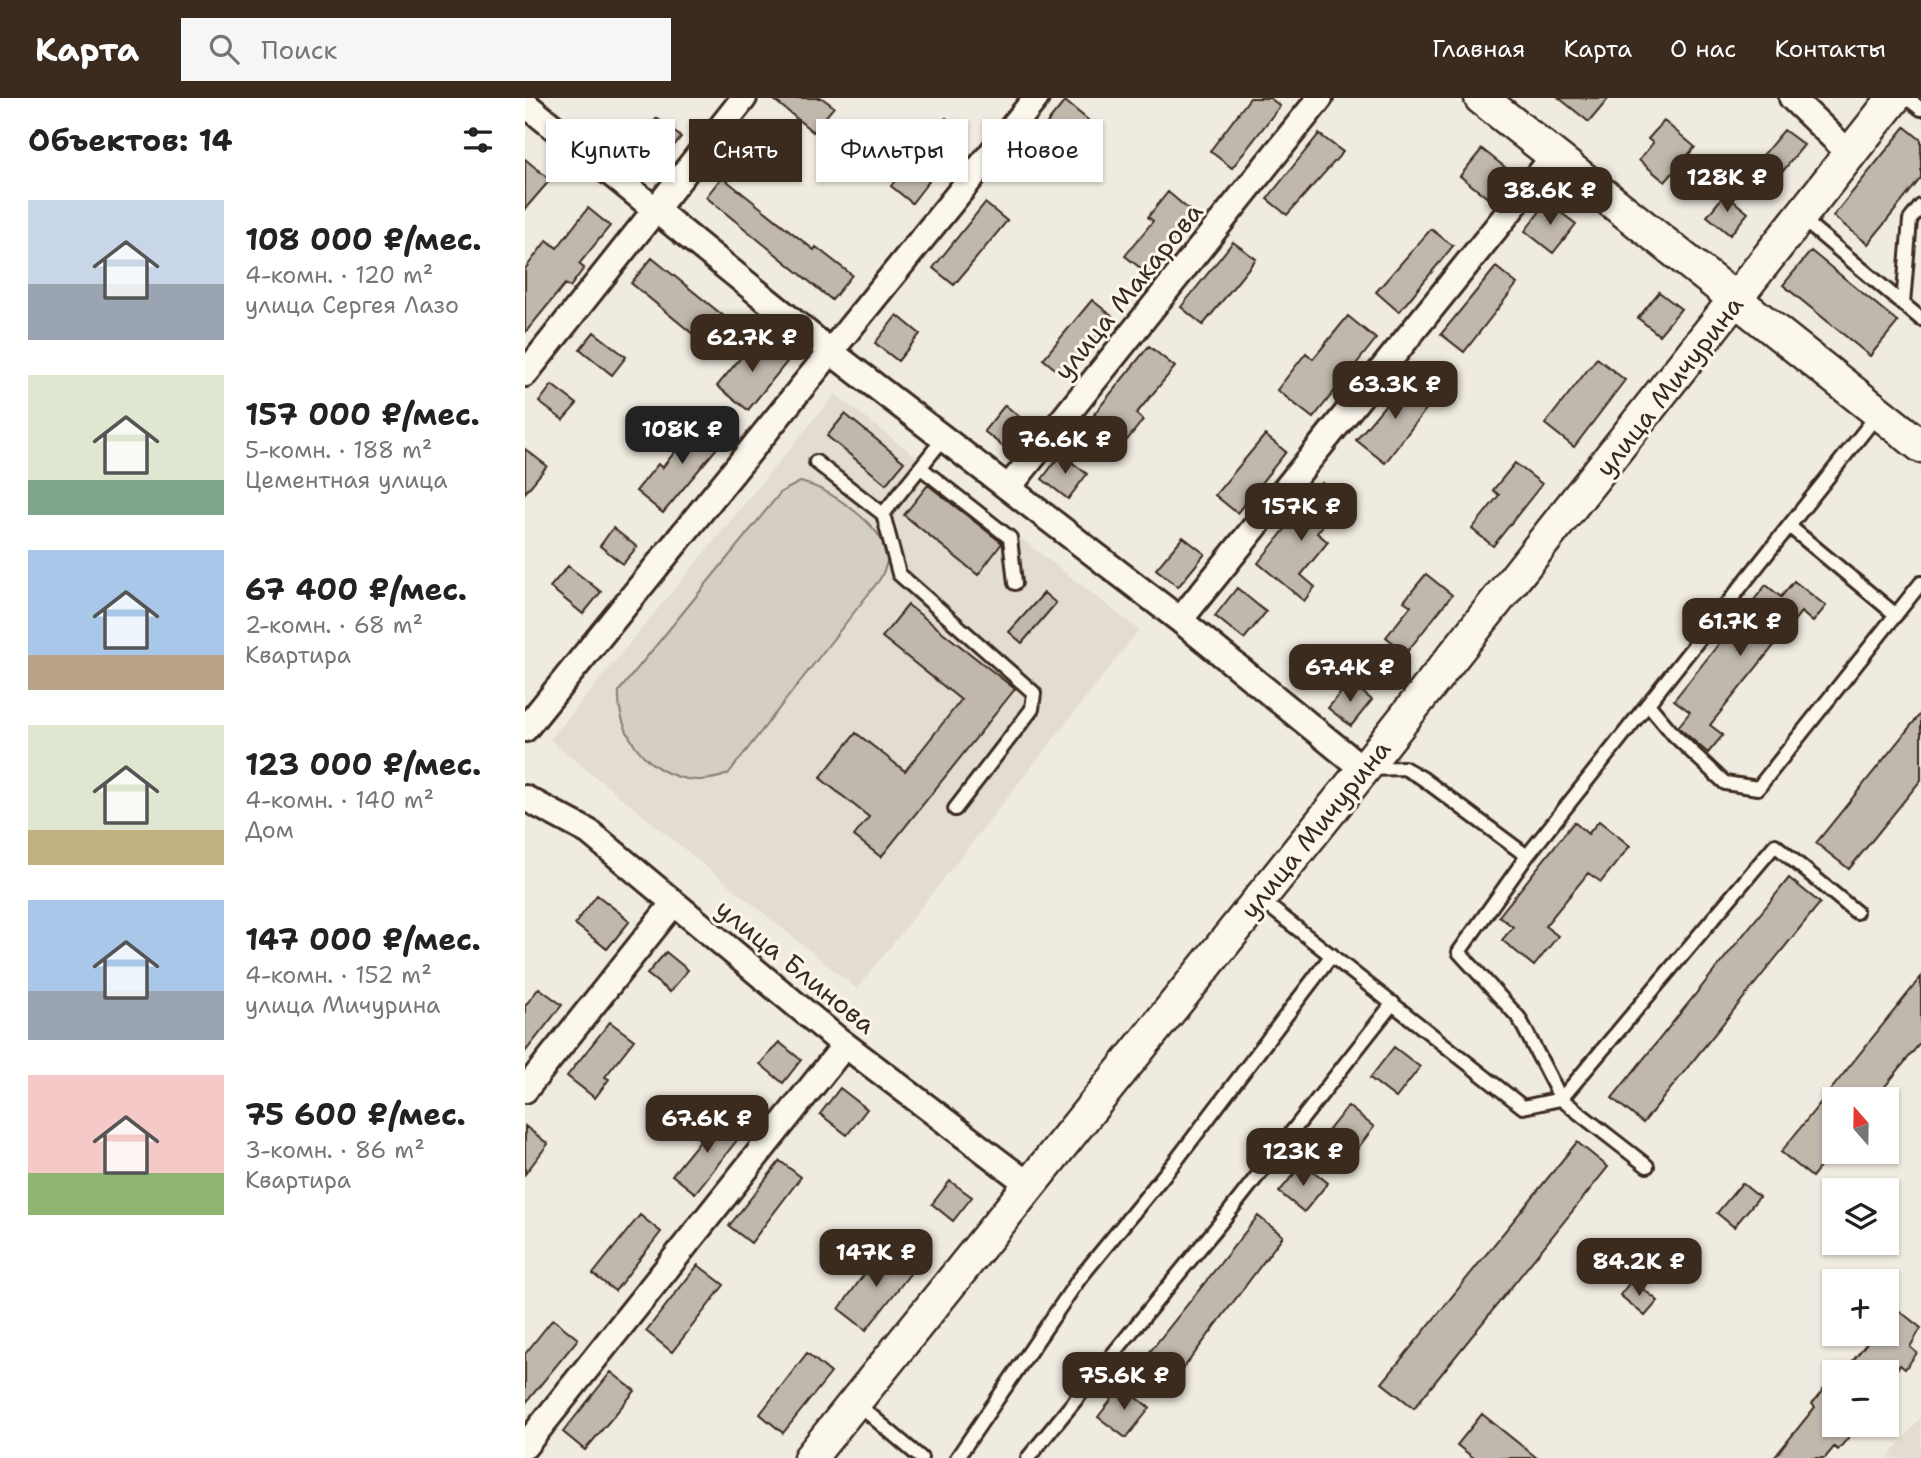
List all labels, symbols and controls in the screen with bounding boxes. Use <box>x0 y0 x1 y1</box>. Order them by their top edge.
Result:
search box <box>181 18 671 81</box>
text: Карта <box>35 27 139 72</box>
icon: search <box>205 30 243 68</box>
text: Поиск <box>261 32 337 67</box>
text: Главная <box>1432 33 1525 65</box>
text: Карта <box>1563 33 1632 65</box>
text: О нас <box>1670 33 1736 65</box>
text: Контакты <box>1774 33 1886 65</box>
chip: Купить <box>546 119 675 182</box>
chip: Снять <box>689 119 802 182</box>
chip: Фильтры <box>816 119 968 182</box>
chip: Новое <box>982 119 1103 182</box>
text: Объектов: 14 <box>28 120 233 161</box>
icon: filters <box>459 121 497 159</box>
pin: 128K ₽ <box>1670 155 1784 214</box>
text: 128K ₽ <box>1686 162 1768 192</box>
pin: 38.6K ₽ <box>1485 167 1615 227</box>
text: 38.6K ₽ <box>1503 175 1597 205</box>
street label: улица Макарова <box>1046 195 1210 387</box>
text: 108 000 ₽/мес. <box>245 219 482 260</box>
icon: home <box>84 228 168 312</box>
text: 4-комн. · 120 m² <box>245 260 433 290</box>
street label: улица Мичурина <box>1587 288 1751 484</box>
text: улица Сергея Лазо <box>245 290 459 320</box>
pin: 62.7K ₽ <box>687 314 817 374</box>
text: 62.7K ₽ <box>706 322 798 352</box>
pin: 63.3K ₽ <box>1330 362 1460 421</box>
text: 63.3K ₽ <box>1349 369 1441 399</box>
text: 157 000 ₽/мес. <box>245 394 480 435</box>
icon: home <box>84 403 168 487</box>
pin: 108K ₽ <box>625 406 739 466</box>
text: 108K ₽ <box>641 414 723 444</box>
pin: 76.6K ₽ <box>1000 416 1130 476</box>
text: 76.6K ₽ <box>1018 424 1112 454</box>
text: 5-комн. · 188 m² <box>245 435 432 465</box>
text: Цементная улица <box>245 465 448 495</box>
pin: 157K ₽ <box>1244 484 1358 543</box>
text: 157K ₽ <box>1261 491 1341 521</box>
text: 67 400 ₽/мес. <box>245 569 467 610</box>
icon: home <box>84 578 168 662</box>
pin: 61.7K ₽ <box>1675 598 1805 658</box>
text: 61.7K ₽ <box>1698 606 1782 636</box>
text: 2-комн. · 68 m² <box>245 610 423 640</box>
text: Квартира <box>245 640 351 670</box>
pin: 67.4K ₽ <box>1285 644 1415 704</box>
text: 67.4K ₽ <box>1305 652 1395 682</box>
street label: улица Мичурина <box>1232 732 1398 926</box>
text: 123 000 ₽/мес. <box>245 744 481 785</box>
icon: home <box>84 753 168 837</box>
text: 4-комн. · 140 m² <box>245 785 434 815</box>
text: Дом <box>245 815 294 845</box>
street label: улица Блинова <box>709 891 883 1041</box>
text: 147 000 ₽/мес. <box>245 919 481 960</box>
icon: home <box>84 928 168 1012</box>
text: 4-комн. · 152 m² <box>245 960 432 990</box>
text: улица Мичурина <box>245 990 440 1020</box>
north arrow <box>1822 1087 1899 1164</box>
map controls <box>1822 1087 1899 1437</box>
text: 75 600 ₽/мес. <box>245 1094 466 1135</box>
pin: 67.6K ₽ <box>642 1096 772 1155</box>
icon: home <box>84 1103 168 1187</box>
text: 67.6K ₽ <box>662 1103 752 1133</box>
pin: 123K ₽ <box>1246 1128 1360 1188</box>
text: 3-комн. · 86 m² <box>245 1135 425 1165</box>
text: 123K ₽ <box>1262 1136 1344 1166</box>
text: Квартира <box>245 1165 351 1195</box>
button: layers <box>1822 1178 1899 1255</box>
pin: 147K ₽ <box>819 1230 933 1289</box>
text: 147K ₽ <box>836 1237 916 1267</box>
pin: 84.2K ₽ <box>1574 1238 1704 1298</box>
text: 84.2K ₽ <box>1593 1246 1685 1276</box>
button: + <box>1822 1269 1899 1346</box>
pin: 75.6K ₽ <box>1059 1352 1189 1412</box>
text: 75.6K ₽ <box>1078 1360 1170 1390</box>
button: − <box>1822 1360 1899 1437</box>

